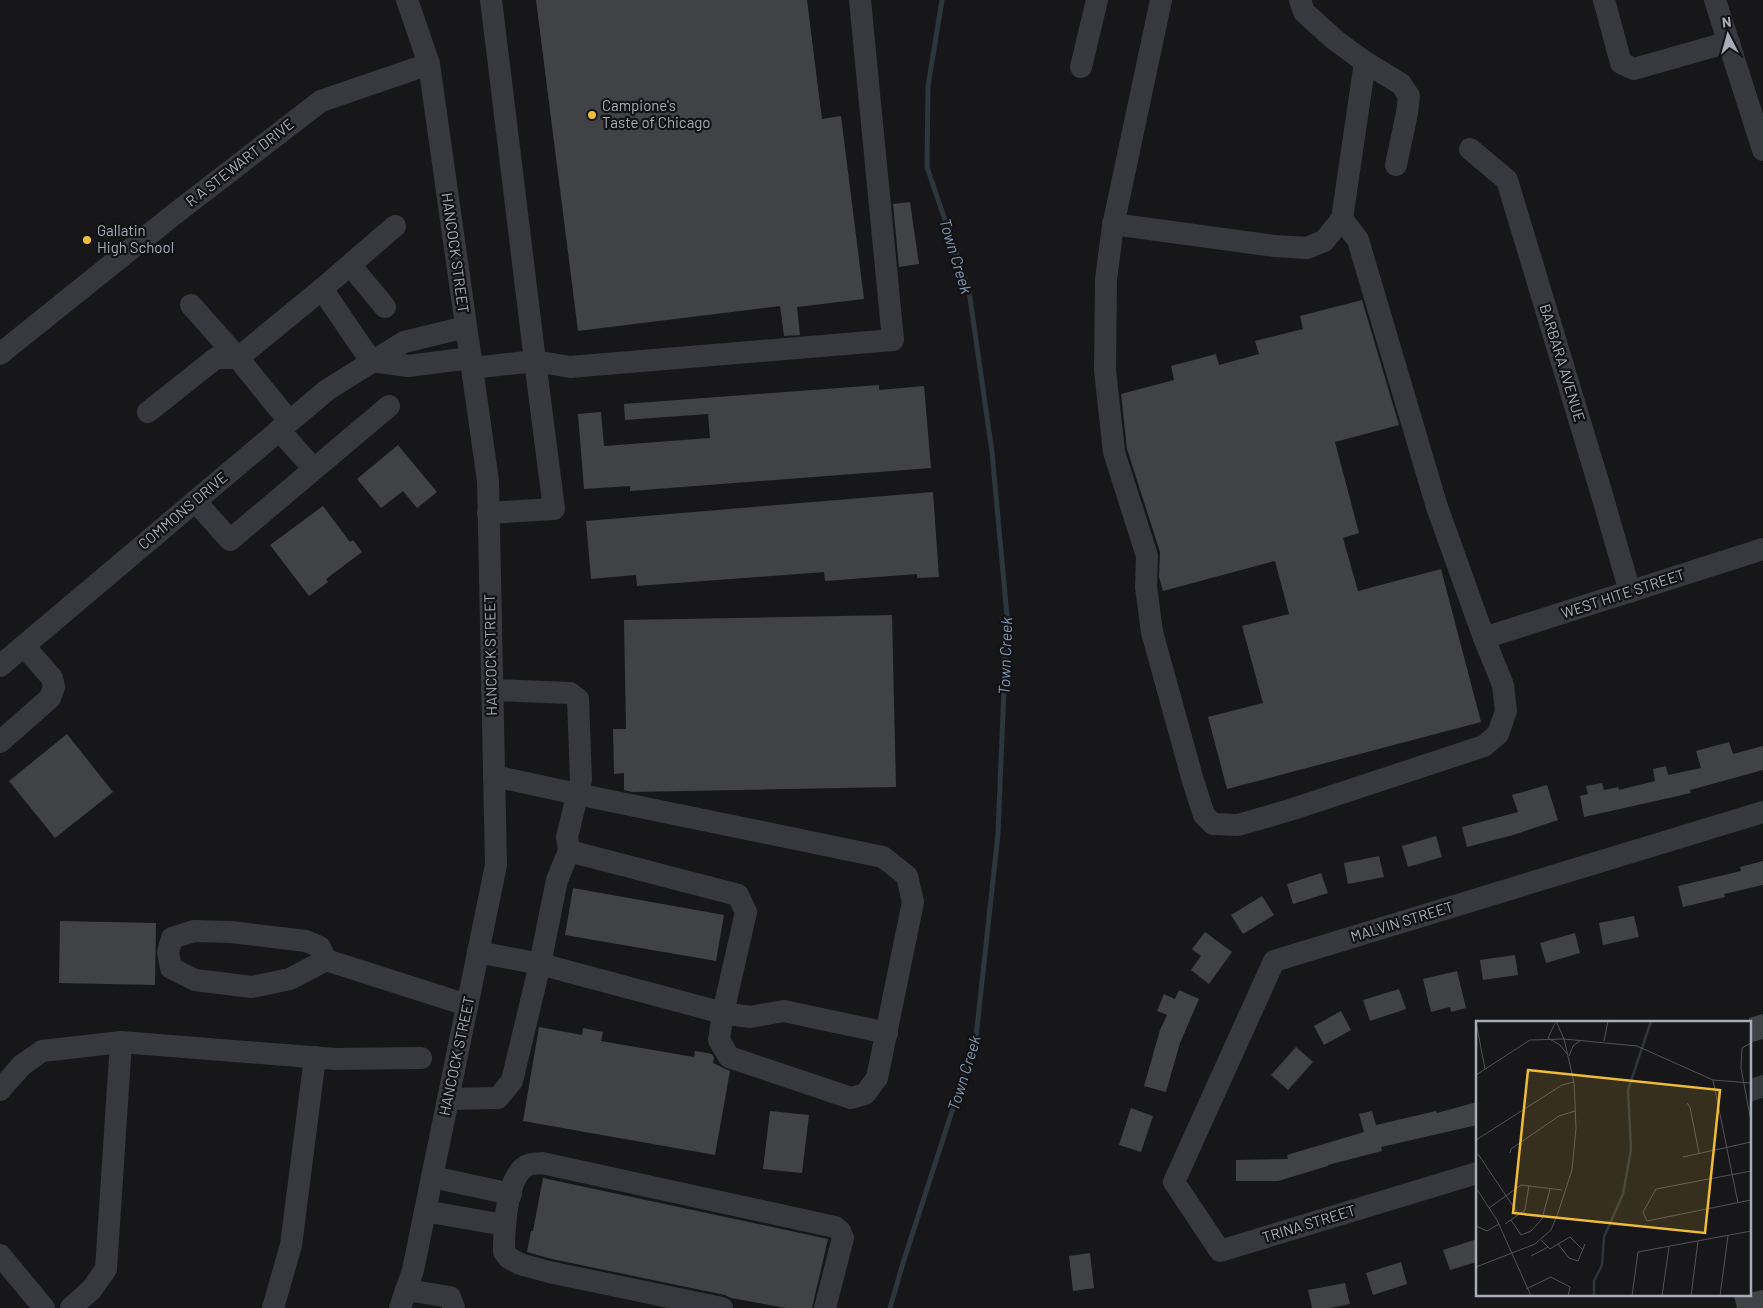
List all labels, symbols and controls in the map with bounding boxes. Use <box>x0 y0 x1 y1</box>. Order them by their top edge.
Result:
north arrow <box>1703 10 1753 60</box>
text: N <box>1721 13 1732 31</box>
place label: Campione's Taste of Chicago <box>602 96 711 131</box>
marker: Campione's Taste of Chicago <box>586 109 598 121</box>
street label: R A STEWART DRIVE <box>182 114 297 210</box>
street label: HANCOCK STREET <box>439 191 473 314</box>
water label: Town Creek <box>936 216 977 296</box>
place label: Gallatin High School <box>97 221 174 256</box>
marker: Gallatin High School <box>81 234 93 246</box>
street label: BARBARA AVENUE <box>1536 302 1589 424</box>
street label: COMMONS DRIVE <box>134 468 231 553</box>
street label: WEST HITE STREET <box>1558 565 1687 622</box>
street label: HANCOCK STREET <box>480 594 500 716</box>
water label: Town Creek <box>994 617 1015 695</box>
street label: MALVIN STREET <box>1348 897 1455 945</box>
street label: HANCOCK STREET <box>435 994 477 1117</box>
inset map <box>1476 1021 1750 1296</box>
water label: Town Creek <box>943 1033 984 1113</box>
street label: TRINA STREET <box>1260 1200 1358 1246</box>

